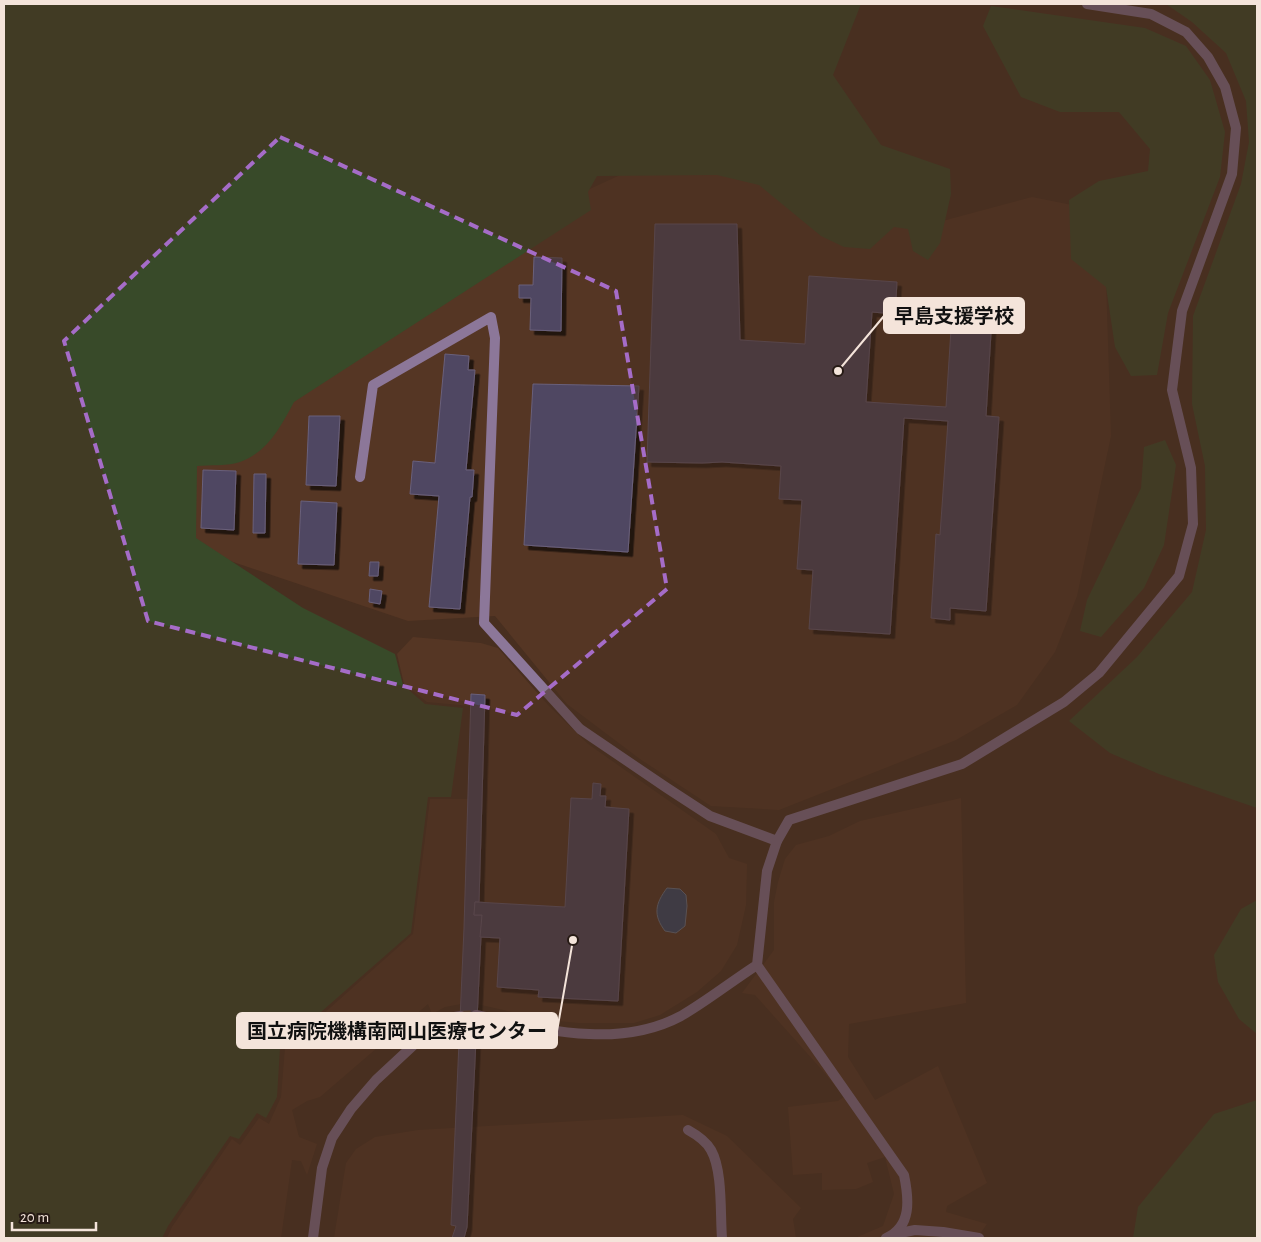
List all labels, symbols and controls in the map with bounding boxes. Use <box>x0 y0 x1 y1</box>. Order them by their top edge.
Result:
callout: 早島支援学校 <box>884 298 1024 333</box>
text: 早島支援学校 <box>894 305 1014 327</box>
callout: 国立病院機構南岡山医療センター <box>237 1013 557 1048</box>
text: 国立病院機構南岡山医療センター <box>247 1020 547 1042</box>
scale bar <box>12 1200 96 1232</box>
text: 20 m <box>20 1210 49 1225</box>

